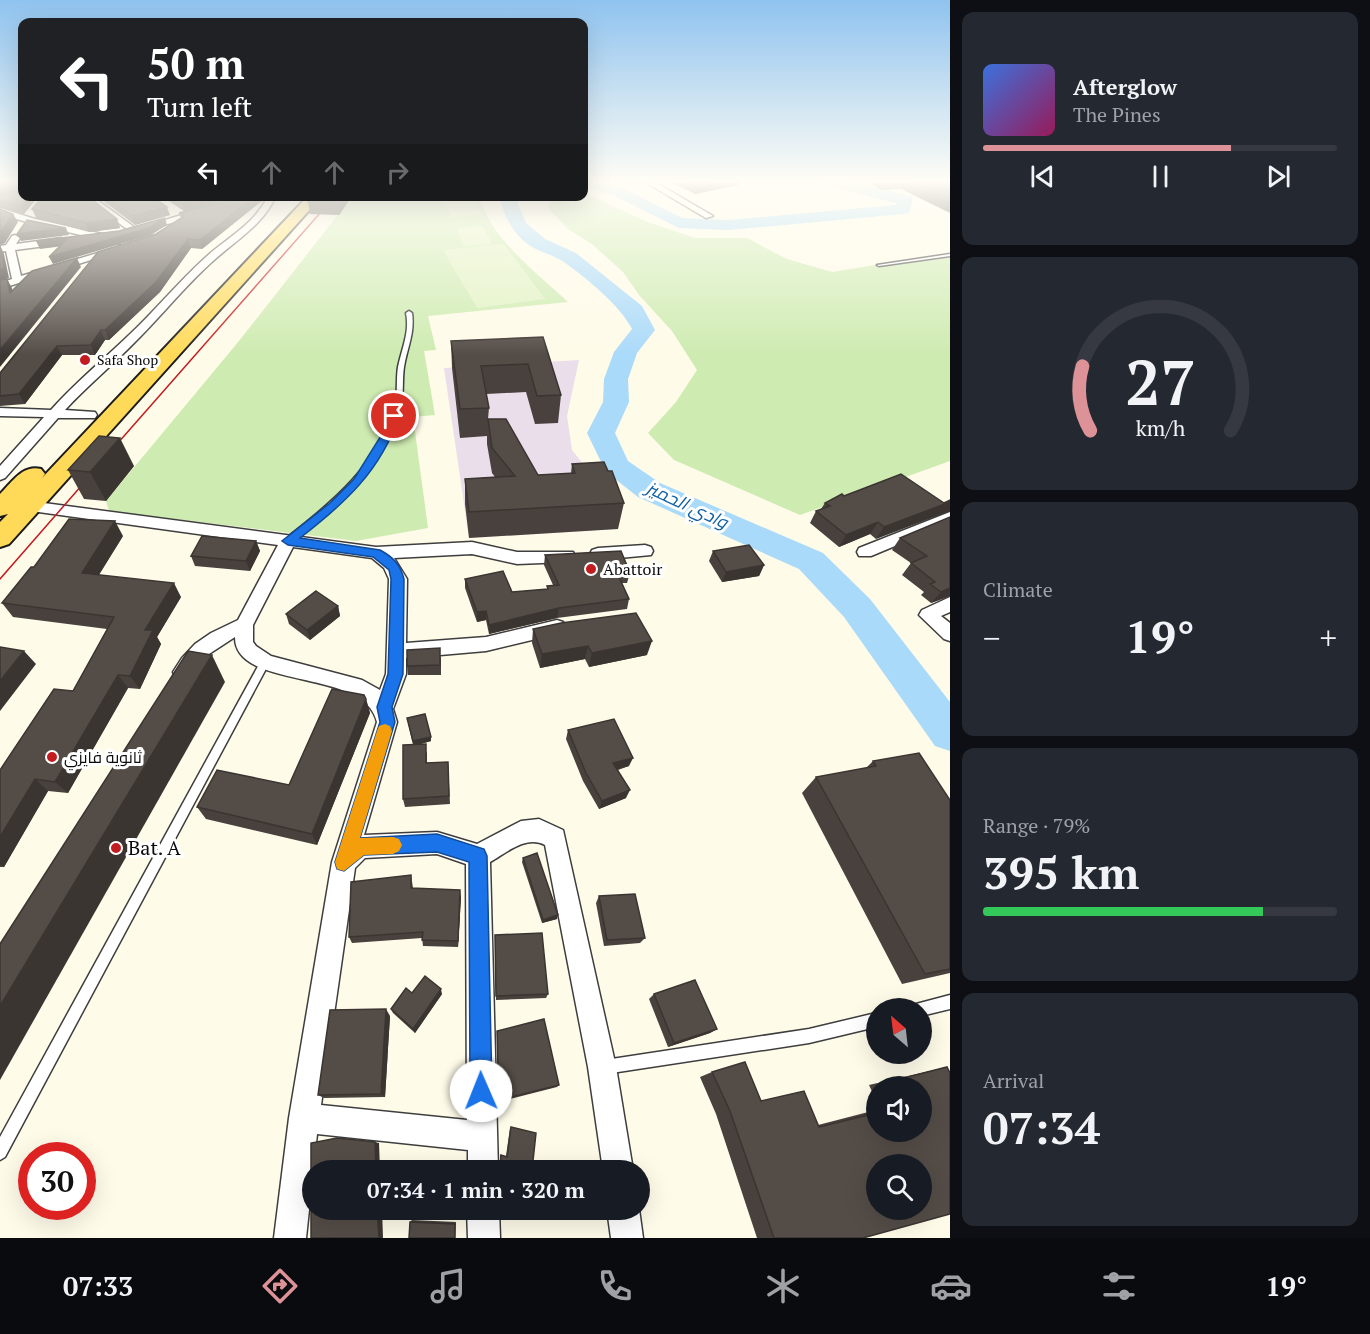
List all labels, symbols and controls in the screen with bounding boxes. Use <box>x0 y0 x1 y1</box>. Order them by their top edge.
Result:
text: 50 m <box>147 35 245 91</box>
icon: left <box>48 42 126 120</box>
text: Afterglow <box>1073 72 1177 101</box>
text: Turn left <box>147 89 252 125</box>
text: The Pines <box>1073 101 1161 128</box>
icon: left <box>192 156 225 189</box>
icon: ahead <box>255 156 288 189</box>
icon: ahead <box>318 156 351 189</box>
icon: right <box>381 156 414 189</box>
icon: previous <box>1026 160 1059 193</box>
icon: pause <box>1144 160 1177 193</box>
icon: next <box>1262 160 1295 193</box>
text: 27 <box>1125 340 1195 423</box>
place label: Safa Shop <box>97 350 158 369</box>
marker: Safa Shop <box>78 353 92 367</box>
pin <box>368 390 419 441</box>
icon: arrive <box>377 399 410 432</box>
text: km/h <box>1135 414 1185 442</box>
water label: وادي الحميز <box>640 474 733 537</box>
place label: Abattoir <box>603 558 663 580</box>
marker: Abattoir <box>584 562 598 576</box>
text: Climate <box>983 576 1053 603</box>
text: 19° <box>1125 606 1195 666</box>
text: − <box>983 616 1001 659</box>
text: + <box>1319 616 1337 659</box>
place label: ثانوية فايزي <box>64 746 142 771</box>
marker: ثانوية فايزي <box>45 750 59 764</box>
text: Range · 79% <box>983 812 1090 839</box>
place label: Bat. A <box>128 834 181 861</box>
marker: Bat. A <box>109 841 123 855</box>
text: 395 km <box>983 842 1139 902</box>
north arrow <box>866 998 932 1064</box>
map controls <box>866 998 932 1220</box>
position arrow <box>449 1059 513 1123</box>
text: Arrival <box>983 1067 1044 1094</box>
button: sound <box>866 1076 932 1142</box>
text: 07:34 <box>983 1097 1100 1157</box>
speed limit sign: 30 <box>18 1142 96 1220</box>
button: search <box>866 1154 932 1220</box>
text: 07:34 · 1 min · 320 m <box>367 1175 585 1204</box>
icon: directions <box>259 1265 301 1307</box>
icon: music <box>427 1265 469 1307</box>
icon: phone <box>594 1265 636 1307</box>
icon: climate <box>762 1265 804 1307</box>
icon: car <box>930 1265 972 1307</box>
icon: filters <box>1098 1265 1140 1307</box>
text: 07:33 <box>63 1268 133 1304</box>
text: 19° <box>1265 1268 1307 1304</box>

